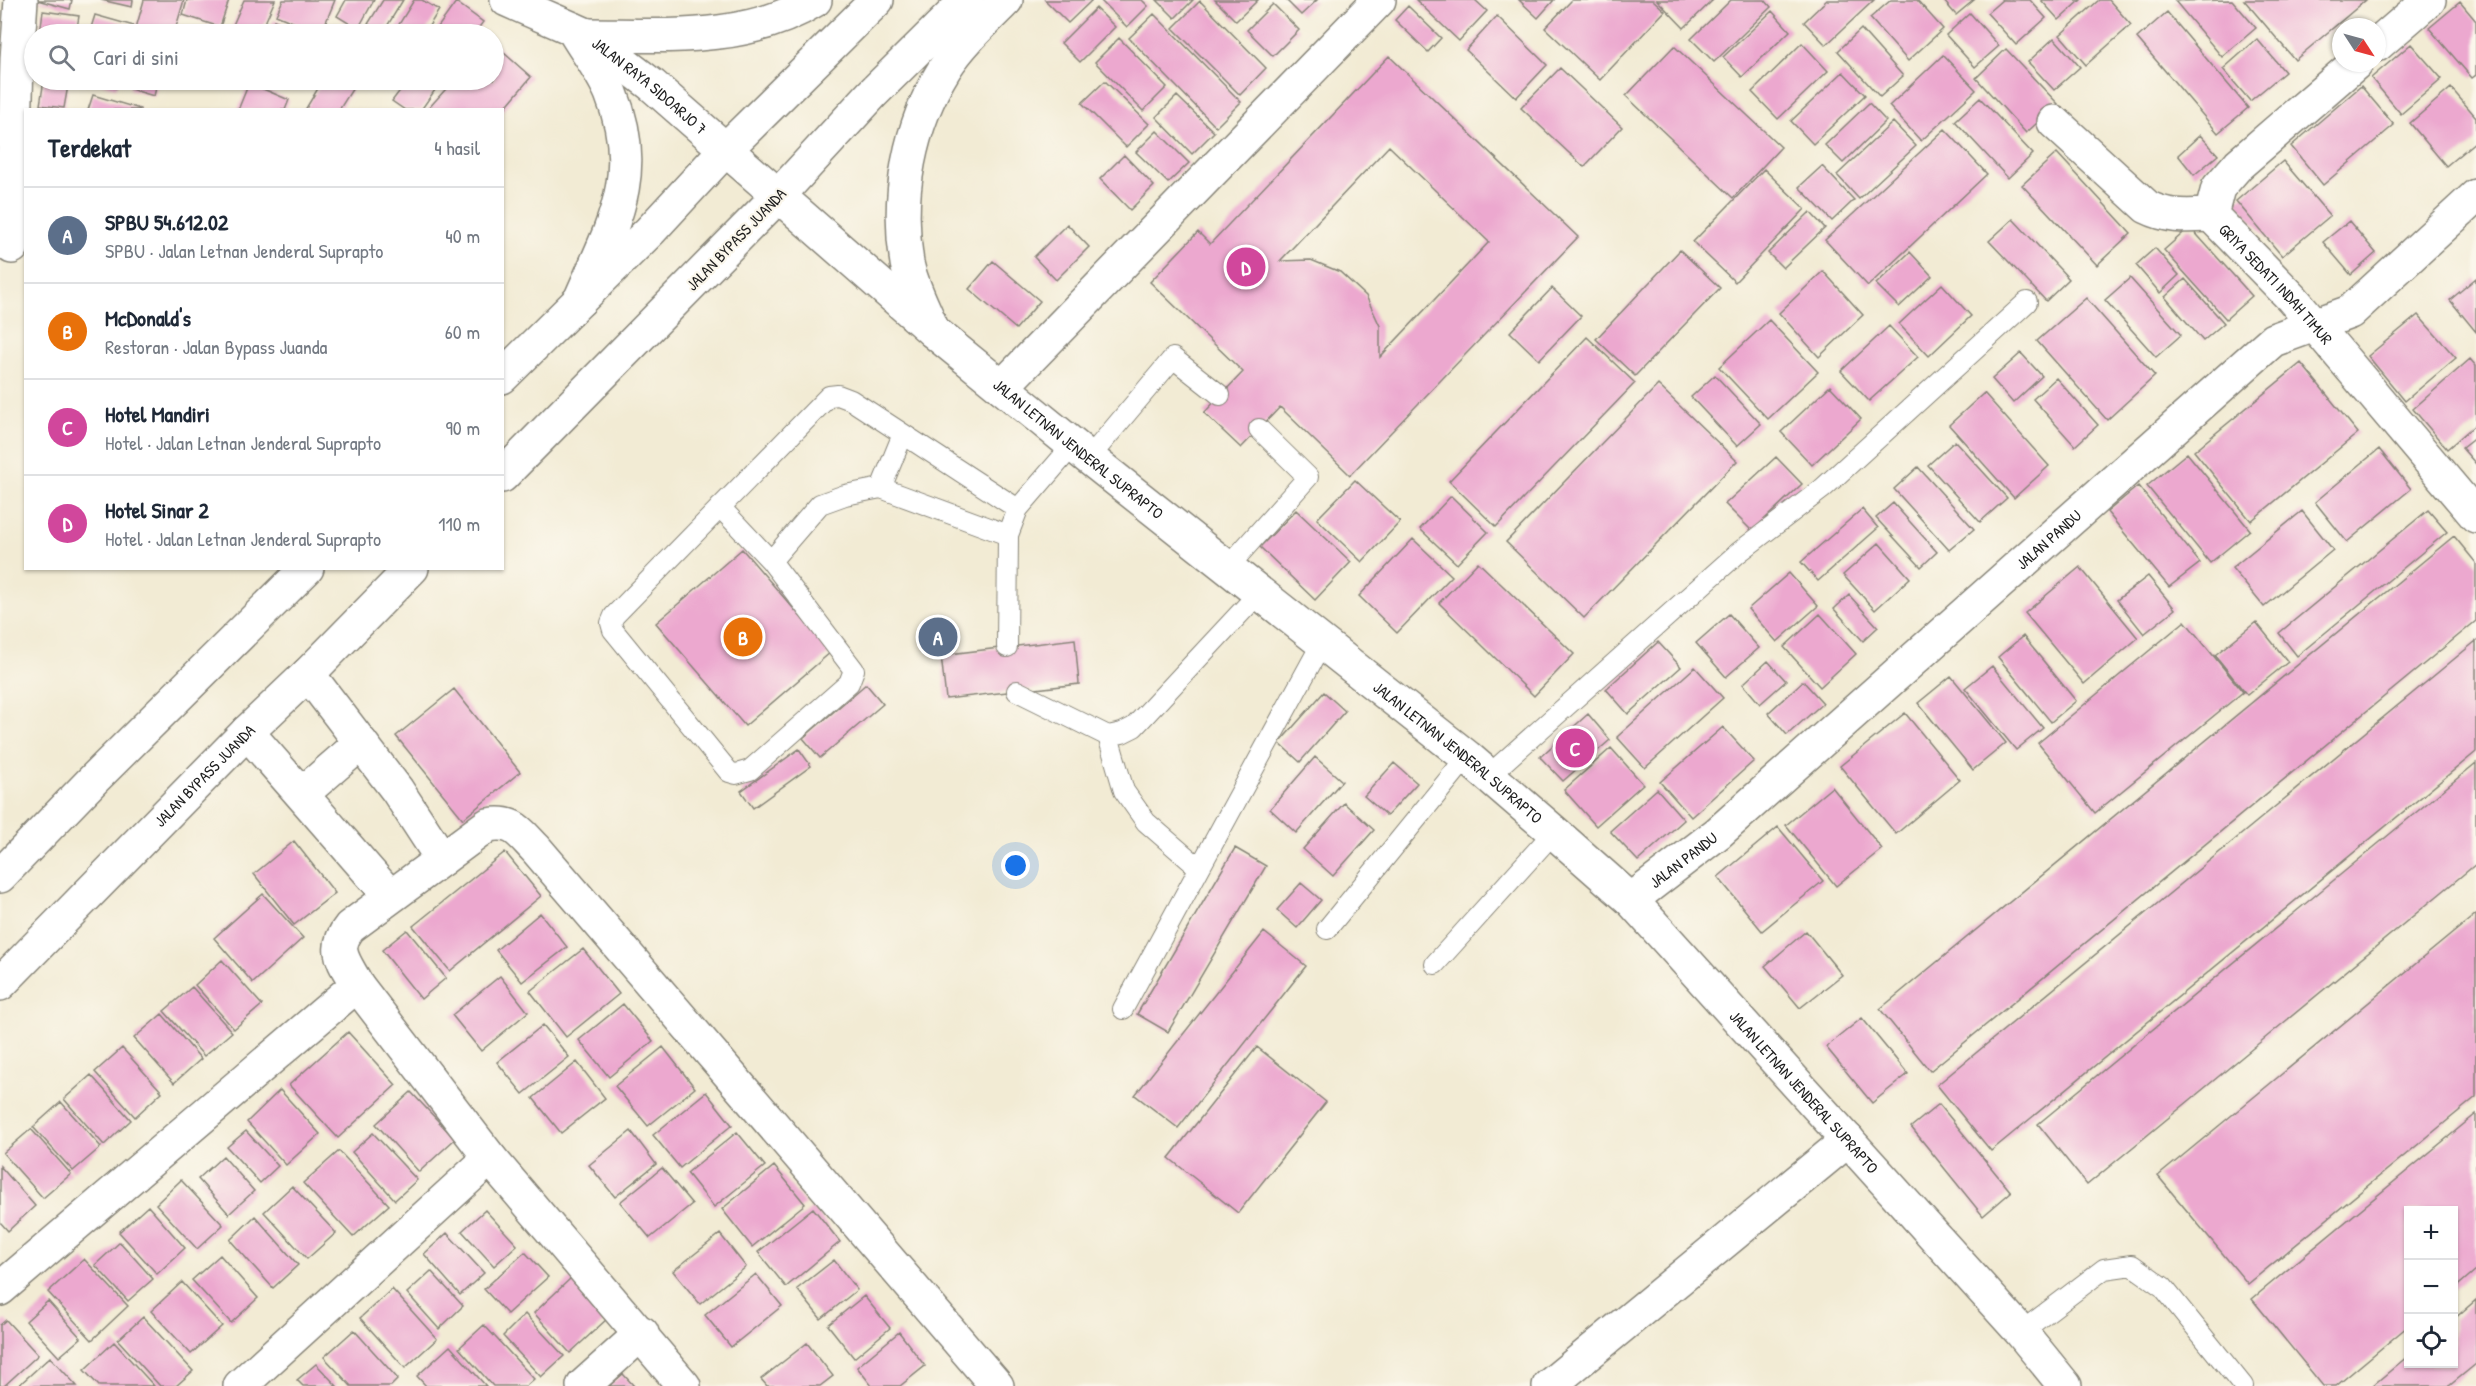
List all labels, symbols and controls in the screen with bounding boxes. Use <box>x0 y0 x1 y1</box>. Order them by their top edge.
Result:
north arrow <box>2332 18 2386 72</box>
search box <box>24 24 504 90</box>
street label: JALAN RAYA SIDOARJO 7 <box>588 32 712 139</box>
icon: search <box>45 41 78 74</box>
text: Cari di sini <box>93 42 179 72</box>
text: Terdekat <box>48 130 131 165</box>
text: 4 hasil <box>434 134 480 161</box>
street label: JALAN BYPASS JUANDA <box>681 183 791 295</box>
text: SPBU 54.612.02 <box>105 207 228 237</box>
street label: GRIYA SEDATI INDAH TIMUR <box>2214 219 2338 349</box>
text: A <box>63 222 72 249</box>
text: 40 m <box>445 222 480 249</box>
text: SPBU · Jalan Letnan Jenderal Suprapto <box>105 237 383 264</box>
pin: D <box>1226 244 1266 290</box>
text: McDonald's <box>105 303 191 333</box>
text: B <box>62 318 73 345</box>
text: 60 m <box>445 318 480 345</box>
text: Restoran · Jalan Bypass Juanda <box>105 333 327 360</box>
street label: JALAN LETNAN JENDERAL SUPRAPTO <box>989 374 1168 524</box>
text: Hotel Mandiri <box>105 399 210 429</box>
text: C <box>62 414 73 441</box>
text: 90 m <box>446 414 480 441</box>
text: Hotel · Jalan Letnan Jenderal Suprapto <box>105 429 381 456</box>
text: Hotel Sinar 2 <box>105 495 209 525</box>
street label: JALAN PANDU <box>2011 504 2086 574</box>
text: D <box>63 510 72 537</box>
text: 110 m <box>438 510 480 537</box>
text: Hotel · Jalan Letnan Jenderal Suprapto <box>105 525 381 552</box>
pin: B <box>724 614 762 660</box>
pin: A <box>918 614 958 660</box>
street label: JALAN LETNAN JENDERAL SUPRAPTO <box>1369 676 1547 828</box>
street label: JALAN BYPASS JUANDA <box>149 719 260 831</box>
pin: C <box>1556 726 1594 771</box>
street label: JALAN PANDU <box>1645 826 1722 893</box>
your location <box>1001 851 1030 880</box>
street label: JALAN LETNAN JENDERAL SUPRAPTO <box>1725 1006 1884 1178</box>
map controls <box>2404 1206 2458 1368</box>
button: + <box>2404 1206 2458 1260</box>
button: − <box>2404 1260 2458 1314</box>
button: locate <box>2404 1314 2458 1368</box>

